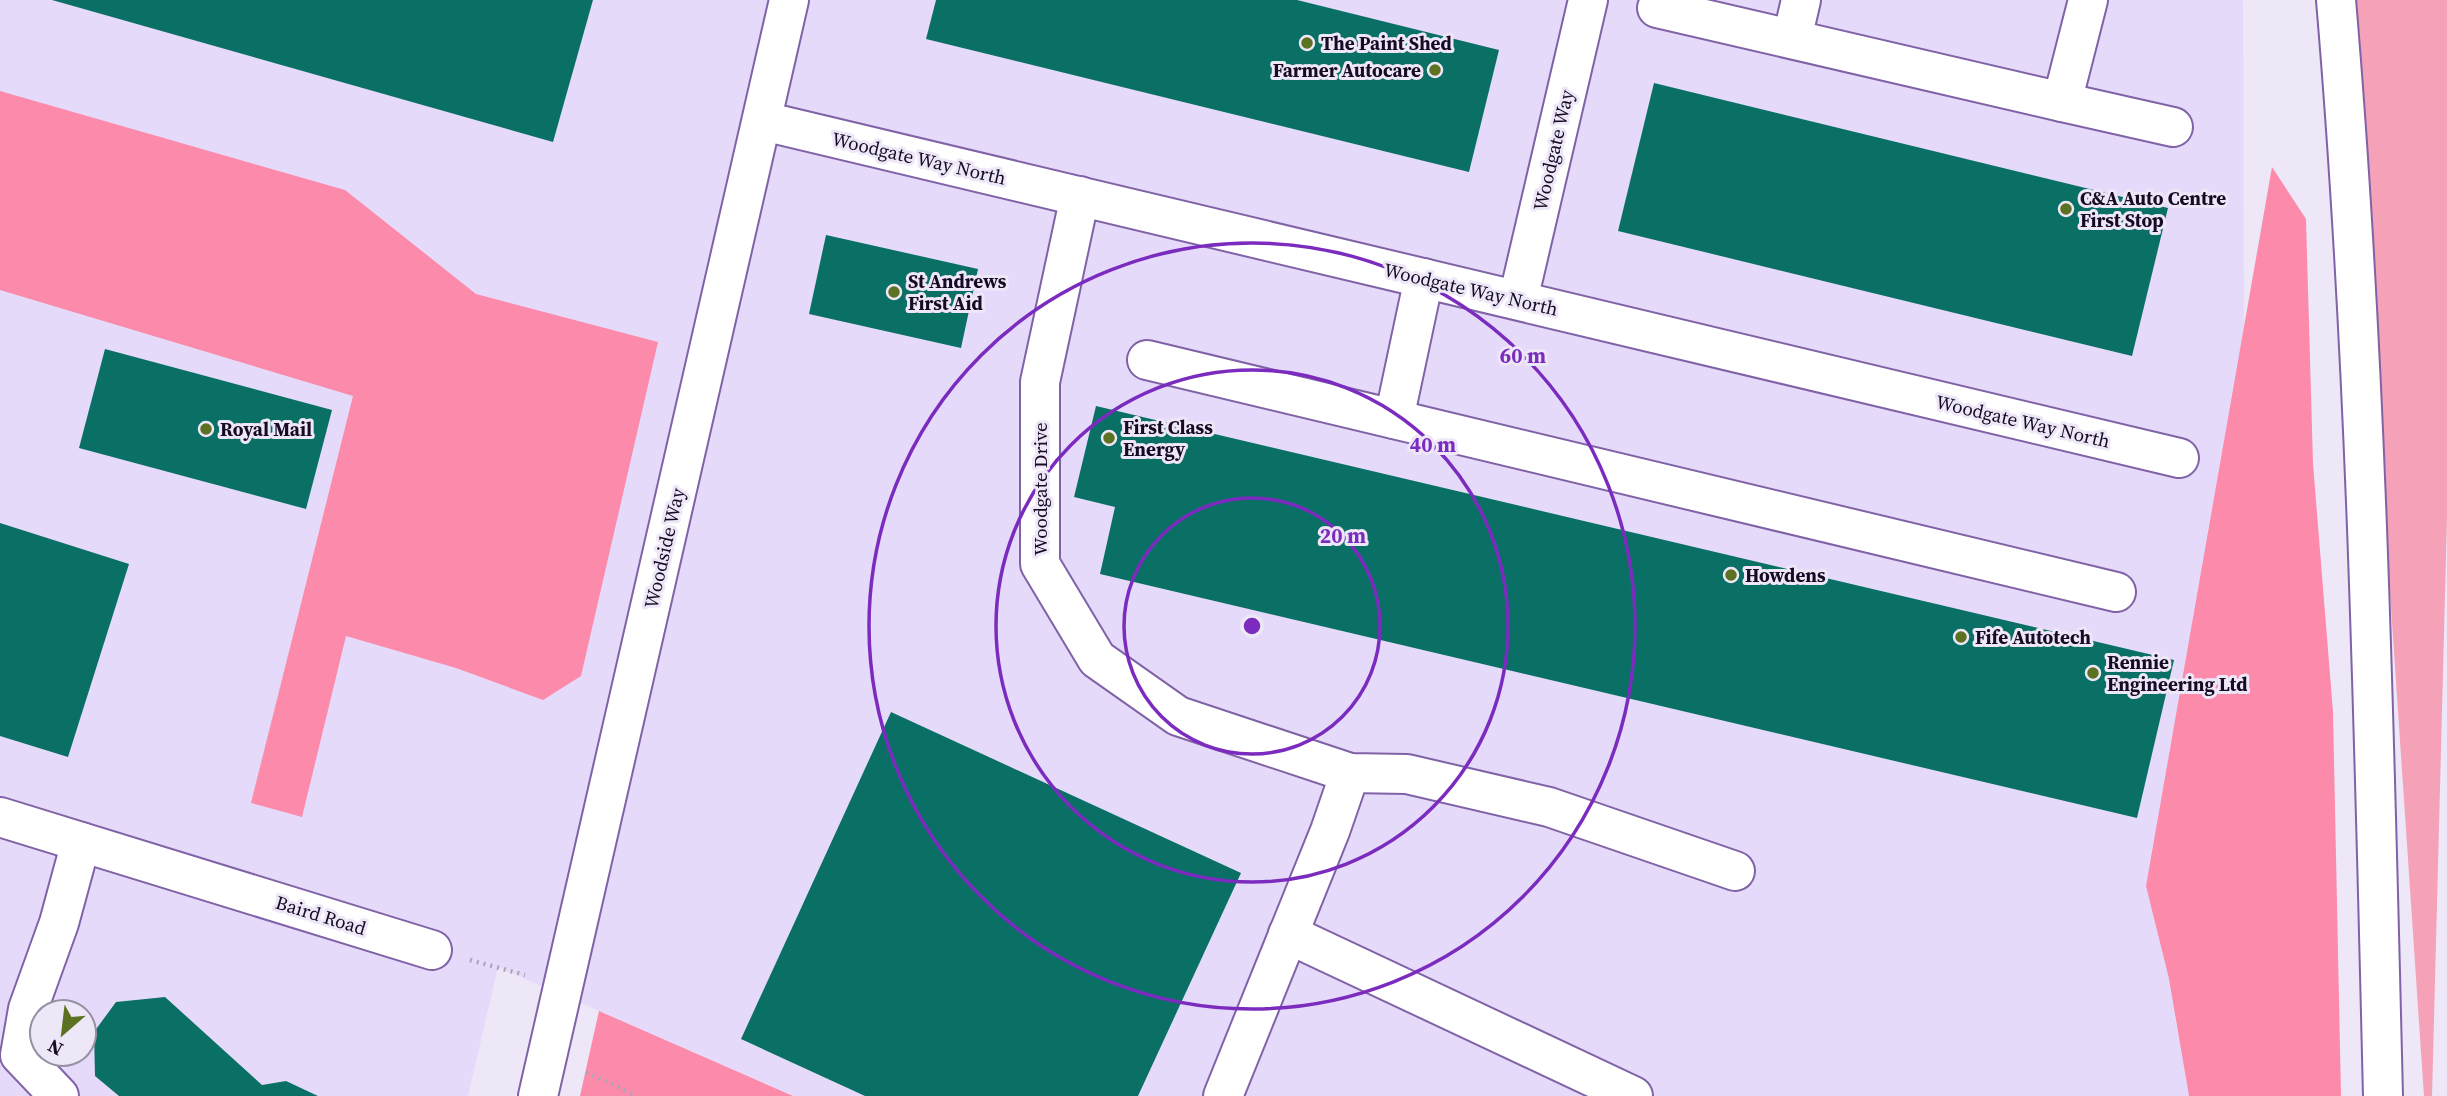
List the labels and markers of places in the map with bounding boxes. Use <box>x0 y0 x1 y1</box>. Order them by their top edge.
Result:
place label: The Paint Shed <box>1321 30 1452 56</box>
marker: The Paint Shed <box>1299 35 1315 51</box>
place label: Farmer Autocare <box>1273 57 1421 83</box>
marker: Farmer Autocare <box>1427 62 1443 78</box>
place label: C&A Auto Centre First Stop <box>2080 185 2226 233</box>
marker: C&A Auto Centre First Stop <box>2058 201 2074 217</box>
place label: St Andrews First Aid <box>908 268 1007 316</box>
marker: St Andrews First Aid <box>886 284 902 300</box>
place label: First Class Energy <box>1123 414 1213 462</box>
place label: Royal Mail <box>220 416 312 442</box>
marker: Royal Mail <box>198 421 214 437</box>
marker: First Class Energy <box>1101 430 1117 446</box>
place label: Howdens <box>1745 562 1826 588</box>
marker: Howdens <box>1723 567 1739 583</box>
centre of rings <box>1240 614 1264 638</box>
place label: Fife Autotech <box>1975 624 2091 650</box>
marker: Fife Autotech <box>1953 629 1969 645</box>
place label: Rennie Engineering Ltd <box>2107 649 2248 697</box>
marker: Rennie Engineering Ltd <box>2085 665 2101 681</box>

